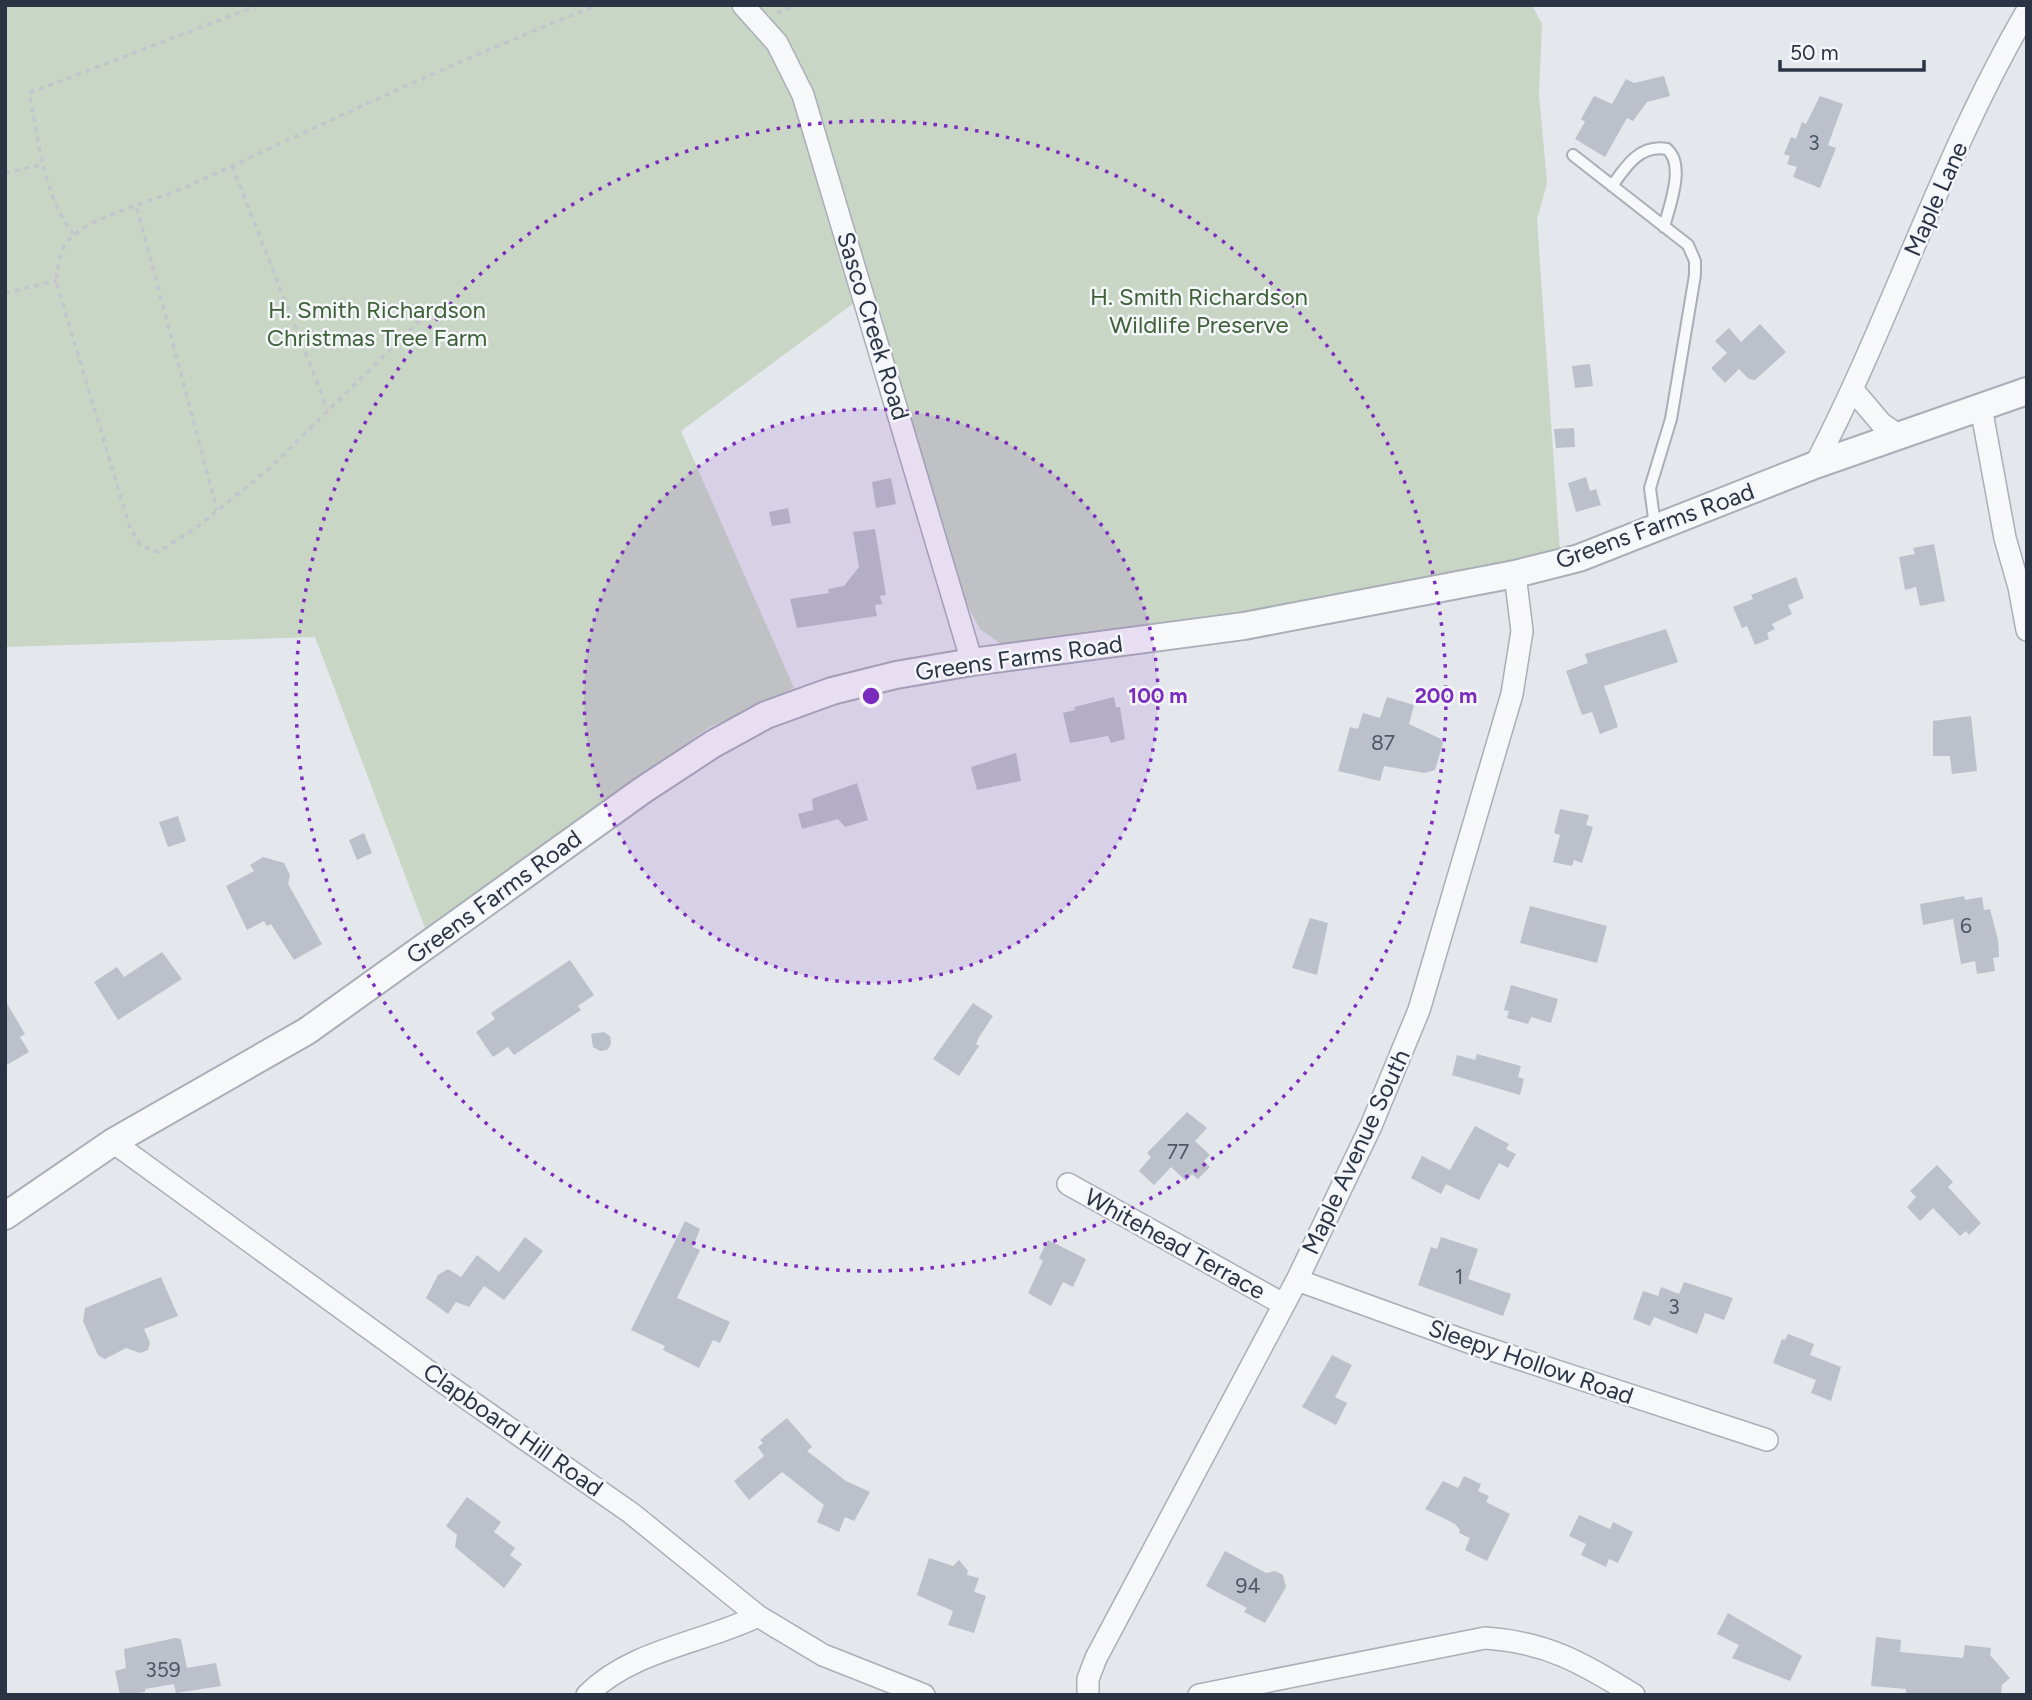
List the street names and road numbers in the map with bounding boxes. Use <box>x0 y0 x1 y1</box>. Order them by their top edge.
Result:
street label: Maple Lane <box>1897 137 1974 261</box>
street label: Sasco Creek Road <box>831 228 916 424</box>
street label: Greens Farms Road <box>1552 476 1758 575</box>
street label: Greens Farms Road <box>913 629 1124 686</box>
street label: Greens Farms Road <box>401 823 587 970</box>
street label: Maple Avenue South <box>1295 1045 1416 1259</box>
street label: Whitehead Terrace <box>1080 1182 1271 1305</box>
street label: Sleepy Hollow Road <box>1425 1313 1637 1410</box>
street label: Clapboard Hill Road <box>418 1357 609 1502</box>

